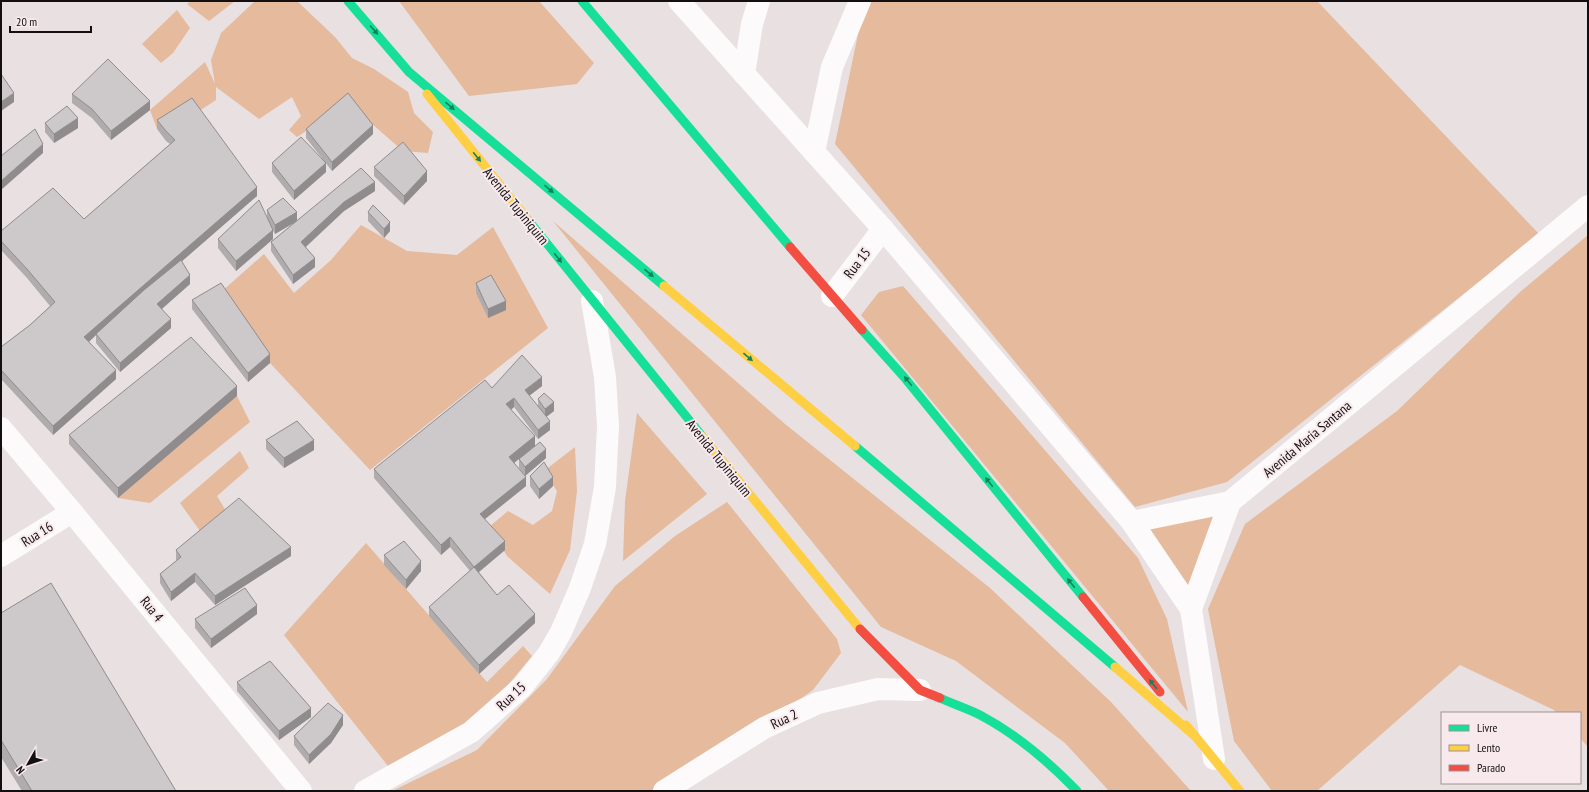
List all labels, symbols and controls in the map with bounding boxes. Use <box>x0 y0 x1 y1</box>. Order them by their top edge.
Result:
scale bar <box>10 8 91 34</box>
text: 20 m <box>16 14 37 29</box>
one-way arrow <box>369 25 378 36</box>
one-way arrow <box>444 101 455 110</box>
one-way arrow <box>473 151 482 162</box>
street label: Avenida Tupiniquim <box>479 164 553 248</box>
one-way arrow <box>544 185 555 194</box>
street label: Rua 15 <box>840 244 874 282</box>
one-way arrow <box>554 253 563 264</box>
one-way arrow <box>643 269 654 278</box>
one-way arrow <box>743 352 754 361</box>
one-way arrow <box>903 376 912 387</box>
street label: Avenida Maria Santana <box>1259 397 1355 481</box>
street label: Avenida Tupiniquim <box>682 416 756 500</box>
one-way arrow <box>985 477 994 488</box>
street label: Rua 16 <box>18 517 56 551</box>
one-way arrow <box>1067 578 1076 589</box>
street label: Rua 4 <box>136 593 168 626</box>
street label: Rua 15 <box>492 678 530 714</box>
one-way arrow <box>1149 679 1157 690</box>
street label: Rua 2 <box>768 705 800 733</box>
legend <box>1441 712 1581 784</box>
text: Livre <box>1477 720 1498 735</box>
text: Lento <box>1477 740 1500 755</box>
north arrow <box>8 744 48 784</box>
text: Parado <box>1477 760 1505 775</box>
text: N <box>13 764 28 777</box>

